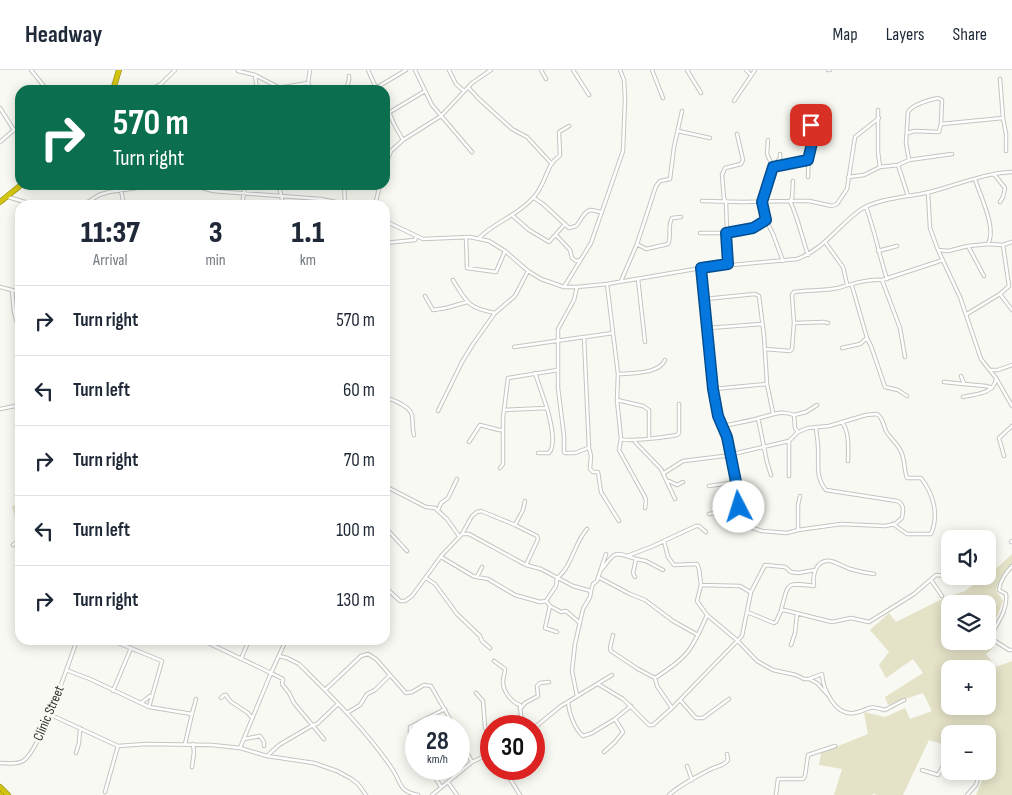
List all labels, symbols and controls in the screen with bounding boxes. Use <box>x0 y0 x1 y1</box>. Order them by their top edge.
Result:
text: Headway <box>25 20 102 49</box>
text: Map <box>833 24 858 45</box>
text: Layers <box>886 24 925 45</box>
text: Share <box>953 24 987 45</box>
text: 570 m <box>113 102 189 145</box>
pin <box>790 104 832 146</box>
icon: right <box>30 105 95 170</box>
icon: arrive <box>797 111 825 139</box>
text: Turn right <box>113 145 184 172</box>
text: 11:37 <box>81 215 140 251</box>
text: 3 <box>209 215 223 251</box>
text: 1.1 <box>291 215 324 251</box>
text: Arrival <box>93 251 127 270</box>
text: min <box>206 251 226 270</box>
text: km <box>300 251 316 270</box>
icon: right <box>30 307 58 335</box>
text: Turn right <box>73 309 138 332</box>
text: 570 m <box>336 309 375 332</box>
icon: left <box>30 377 58 405</box>
text: Turn left <box>73 379 130 402</box>
text: 60 m <box>343 379 375 402</box>
icon: right <box>30 447 58 475</box>
text: Turn right <box>73 449 138 472</box>
text: 70 m <box>344 449 375 472</box>
position arrow <box>712 480 764 532</box>
icon: left <box>30 517 58 545</box>
text: Turn left <box>73 519 130 542</box>
text: 100 m <box>336 519 375 542</box>
map controls <box>941 530 996 780</box>
button: sound <box>941 530 996 585</box>
icon: right <box>30 587 58 615</box>
text: Turn right <box>73 589 138 612</box>
text: 130 m <box>337 589 375 612</box>
button: layers <box>941 595 996 650</box>
button: + <box>941 660 996 715</box>
street label: Clinic Street <box>29 683 68 743</box>
speed limit sign: 30 <box>480 715 545 780</box>
button: − <box>941 725 996 780</box>
text: 28 <box>426 726 449 757</box>
text: km/h <box>427 752 448 767</box>

